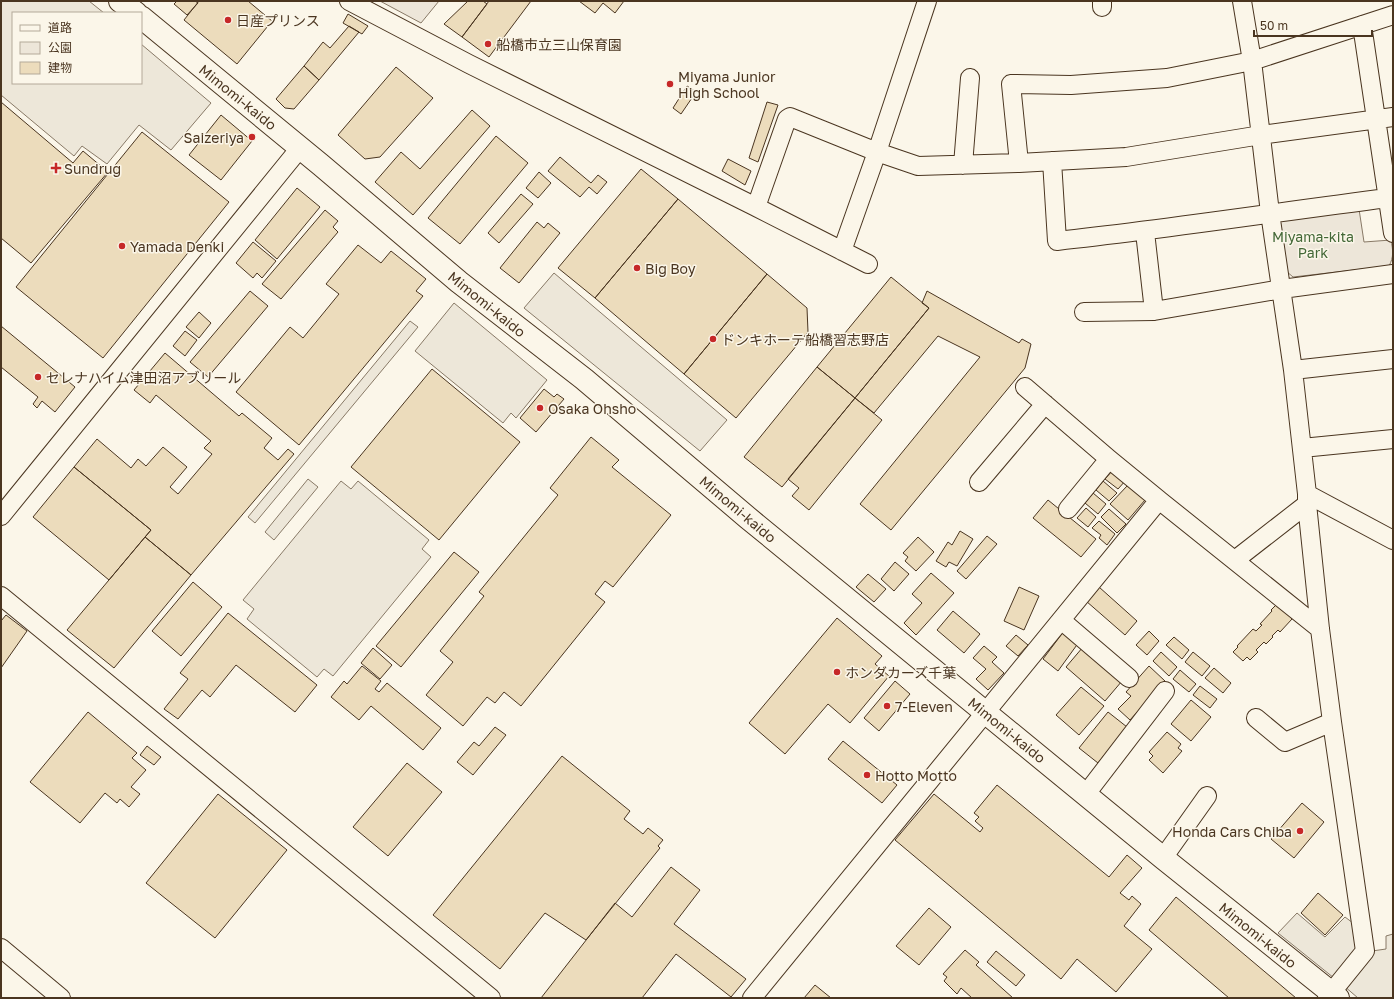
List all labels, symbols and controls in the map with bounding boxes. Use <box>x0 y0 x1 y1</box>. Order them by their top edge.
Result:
legend <box>12 12 142 84</box>
place label: 日産プリンス <box>236 12 320 29</box>
scale bar <box>1254 12 1372 38</box>
marker: 日産プリンス <box>223 15 233 25</box>
text: 50 m <box>1260 18 1288 33</box>
text: 道路 <box>48 20 72 35</box>
place label: 船橋市立三山保育園 <box>496 36 622 53</box>
marker: 船橋市立三山保育園 <box>483 39 493 49</box>
text: 公園 <box>48 40 72 55</box>
text: 建物 <box>48 60 72 75</box>
street label: Mimomi-kaido <box>196 61 280 133</box>
place label: Miyama Junior High School <box>678 68 776 101</box>
marker: Miyama Junior High School <box>665 79 675 89</box>
place label: Saizeriya <box>184 129 244 146</box>
marker: Saizeriya <box>247 132 257 142</box>
place label: Sundrug <box>64 160 121 177</box>
marker: Sundrug <box>51 163 61 173</box>
park label: Miyama-kita Park <box>1272 228 1354 261</box>
place label: Yamada Denki <box>130 238 224 255</box>
marker: Yamada Denki <box>117 241 127 251</box>
place label: Big Boy <box>645 260 696 277</box>
marker: Big Boy <box>632 263 642 273</box>
street label: Mimomi-kaido <box>445 268 529 340</box>
place label: ドンキホーテ船橋習志野店 <box>721 331 889 348</box>
marker: ドンキホーテ船橋習志野店 <box>708 334 718 344</box>
place label: セレナハイム津田沼アブリール <box>46 369 241 386</box>
marker: セレナハイム津田沼アブリール <box>33 372 43 382</box>
place label: Osaka Ohsho <box>548 400 636 417</box>
marker: Osaka Ohsho <box>535 403 545 413</box>
street label: Mimomi-kaido <box>696 472 780 546</box>
place label: ホンダカーズ千葉 <box>845 664 956 681</box>
marker: ホンダカーズ千葉 <box>832 667 842 677</box>
street label: Mimomi-kaido <box>965 694 1049 766</box>
place label: 7-Eleven <box>895 698 953 715</box>
marker: 7-Eleven <box>882 701 892 711</box>
place label: Hotto Motto <box>875 767 957 784</box>
marker: Hotto Motto <box>862 770 872 780</box>
place label: Honda Cars Chiba <box>1172 823 1292 840</box>
marker: Honda Cars Chiba <box>1295 826 1305 836</box>
street label: Mimomi-kaido <box>1216 899 1300 971</box>

